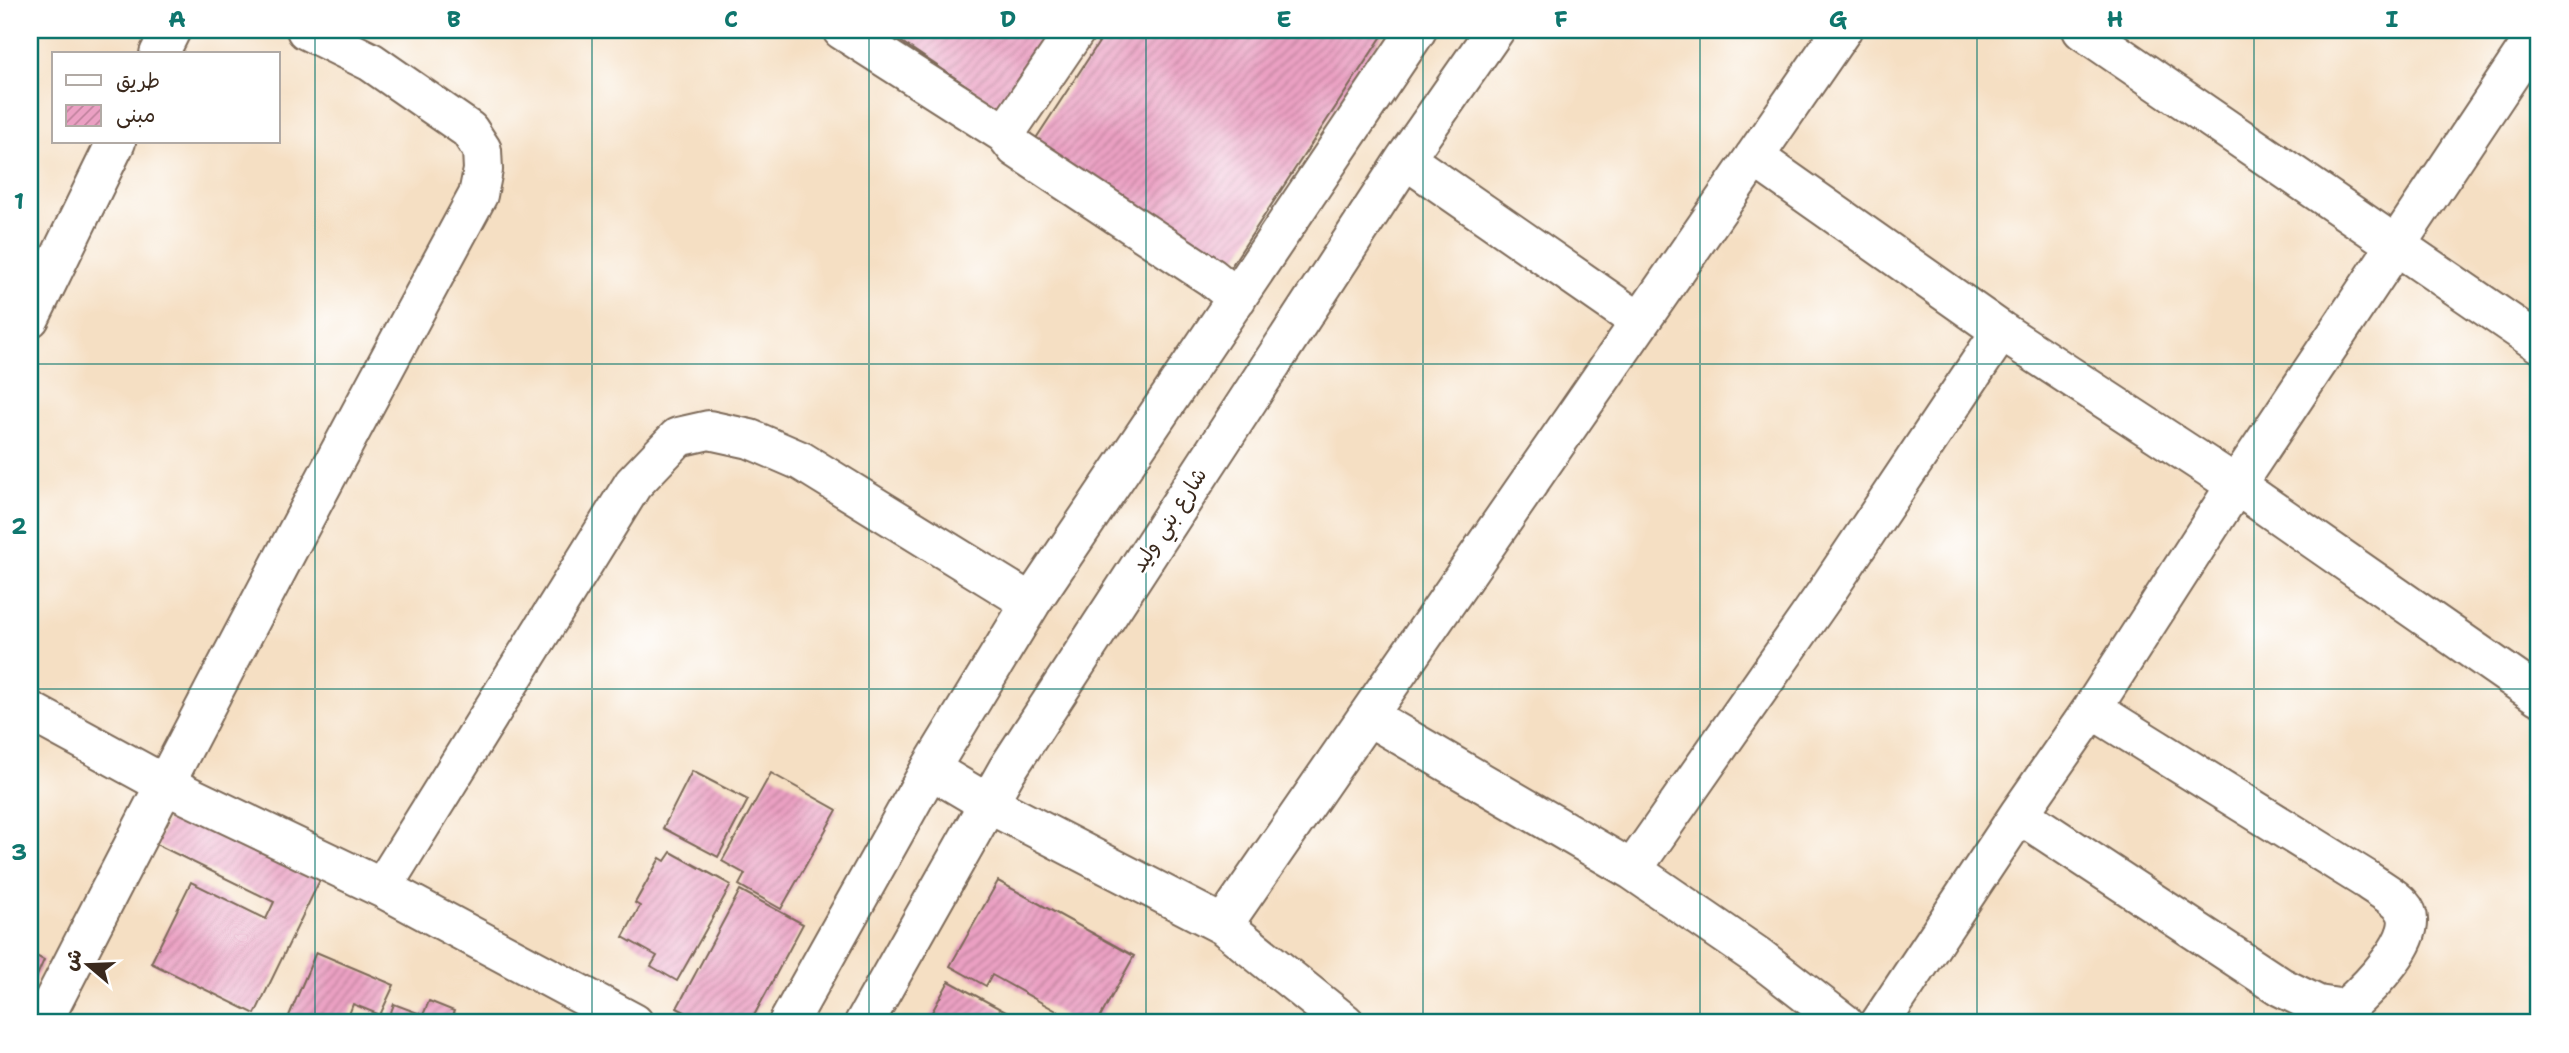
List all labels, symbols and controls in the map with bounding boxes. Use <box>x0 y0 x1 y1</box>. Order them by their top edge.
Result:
text: A <box>168 4 186 34</box>
text: B <box>447 4 461 34</box>
text: C <box>724 4 738 34</box>
text: D <box>1000 4 1016 34</box>
text: E <box>1276 4 1292 34</box>
text: F <box>1554 4 1568 34</box>
text: G <box>1829 4 1848 34</box>
text: H <box>2107 4 2123 34</box>
text: I <box>2386 4 2399 34</box>
legend <box>52 52 280 144</box>
text: طريق <box>116 67 160 95</box>
text: مبنى <box>116 101 155 129</box>
text: 1 <box>14 186 24 216</box>
street label: شارع بني وليد <box>1125 462 1217 580</box>
text: 2 <box>11 511 27 541</box>
text: 3 <box>11 837 27 867</box>
north arrow <box>52 930 122 1000</box>
text: ش <box>57 946 88 974</box>

